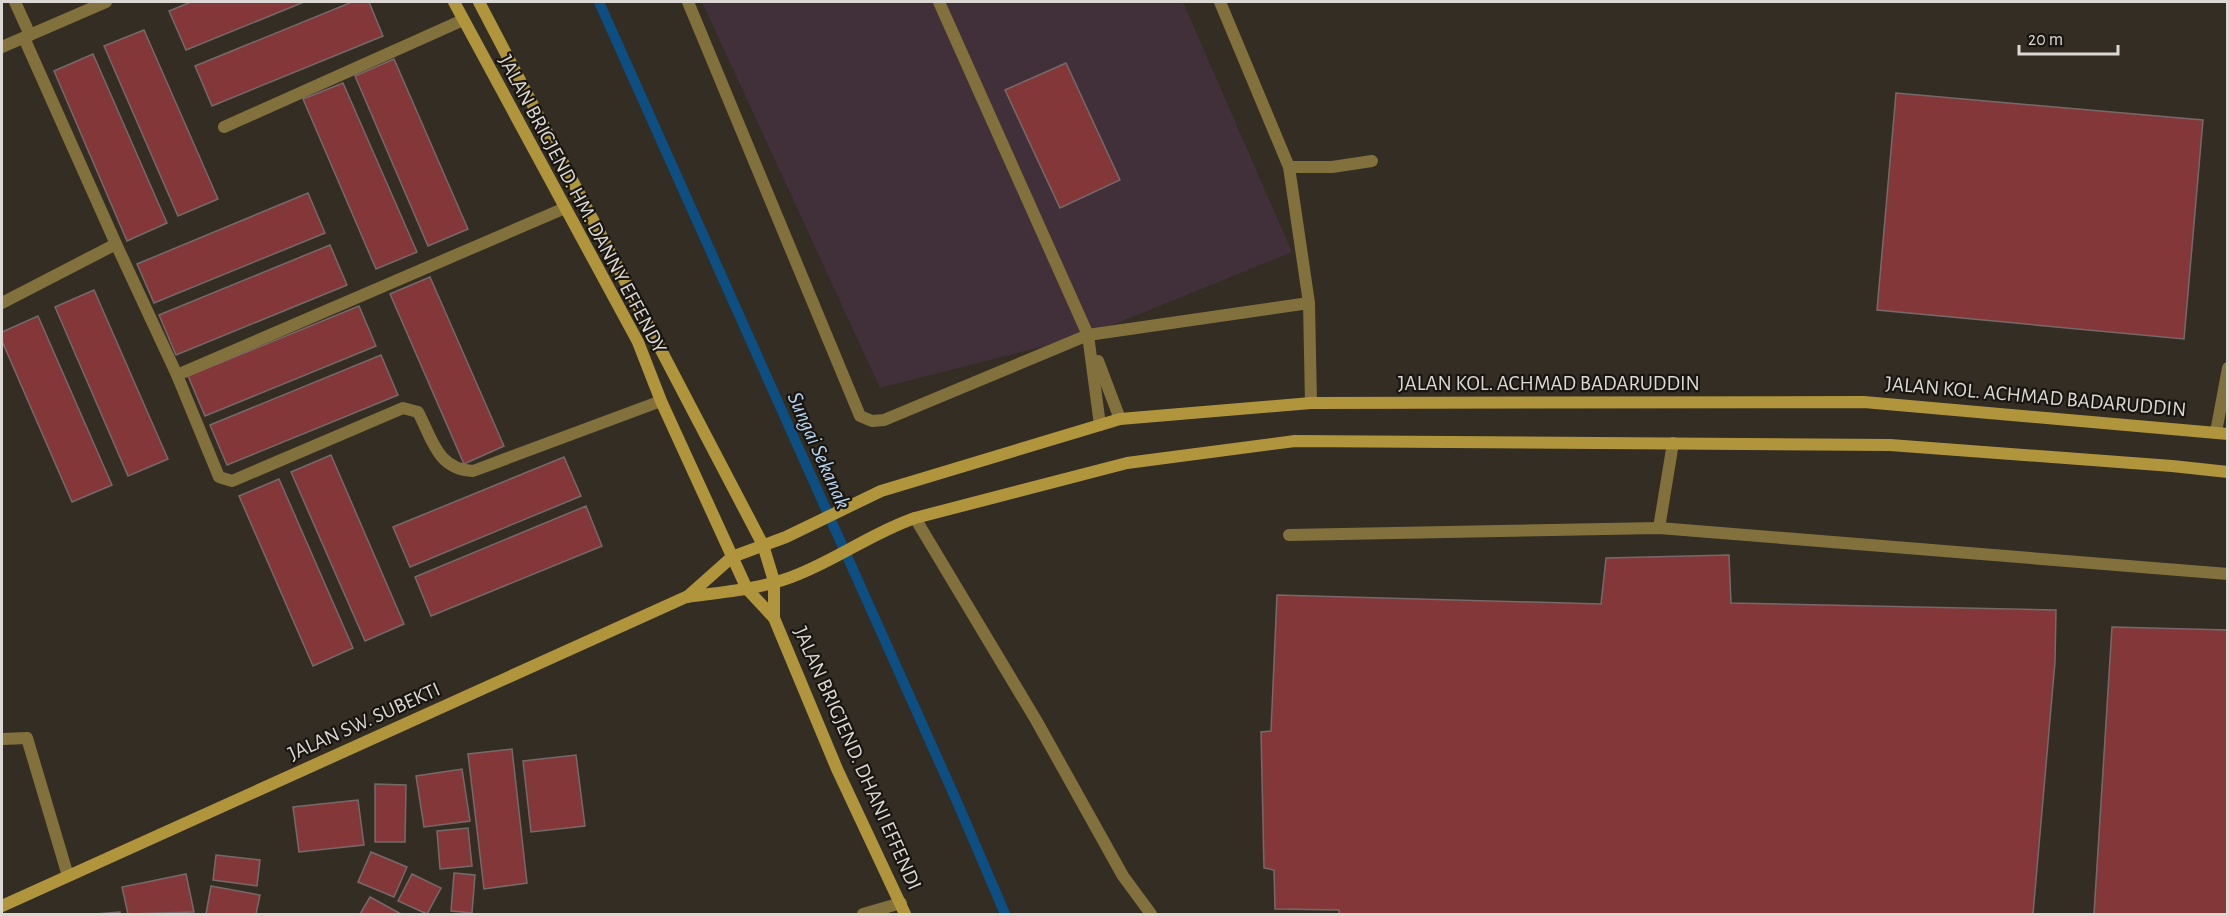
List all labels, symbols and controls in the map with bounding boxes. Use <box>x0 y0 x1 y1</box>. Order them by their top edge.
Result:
scale bar <box>2019 18 2118 56</box>
text: 20 m <box>2028 31 2063 49</box>
street label: JALAN BRIGJEND. HM. DANNY EFFENDY <box>495 52 670 357</box>
street label: JALAN KOL. ACHMAD BADARUDDIN <box>1398 373 1700 394</box>
street label: JALAN KOL. ACHMAD BADARUDDIN <box>1885 373 2187 420</box>
water label: Sungai Sekanak <box>784 389 855 512</box>
street label: JALAN BRIGJEND. DHANI EFFENDI <box>790 624 925 893</box>
street label: JALAN SW. SUBEKTI <box>285 679 443 764</box>

